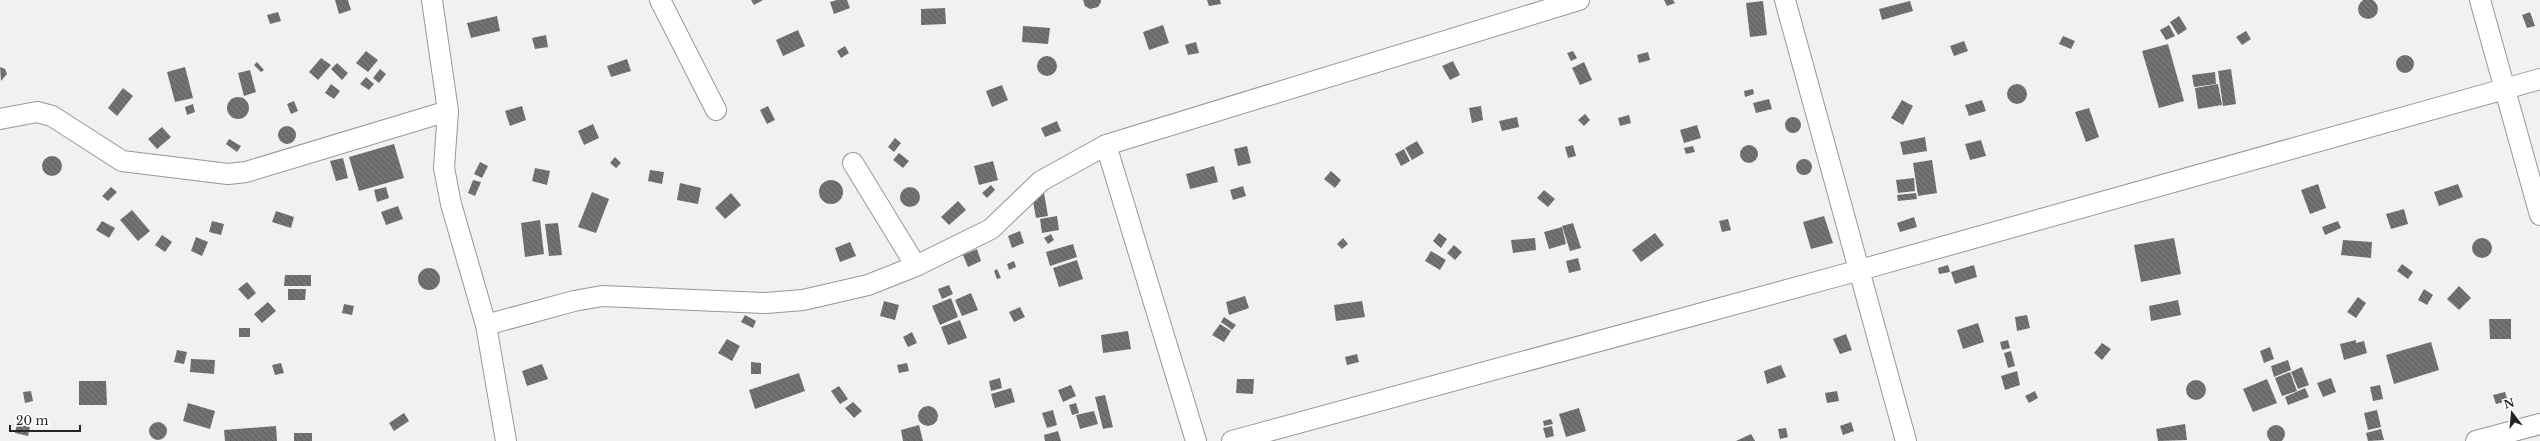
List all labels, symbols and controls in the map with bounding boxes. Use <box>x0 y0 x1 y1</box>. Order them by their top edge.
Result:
north arrow <box>2492 393 2532 433</box>
text: N <box>2502 395 2517 412</box>
scale bar <box>10 407 80 433</box>
text: 20 m <box>16 413 48 428</box>

